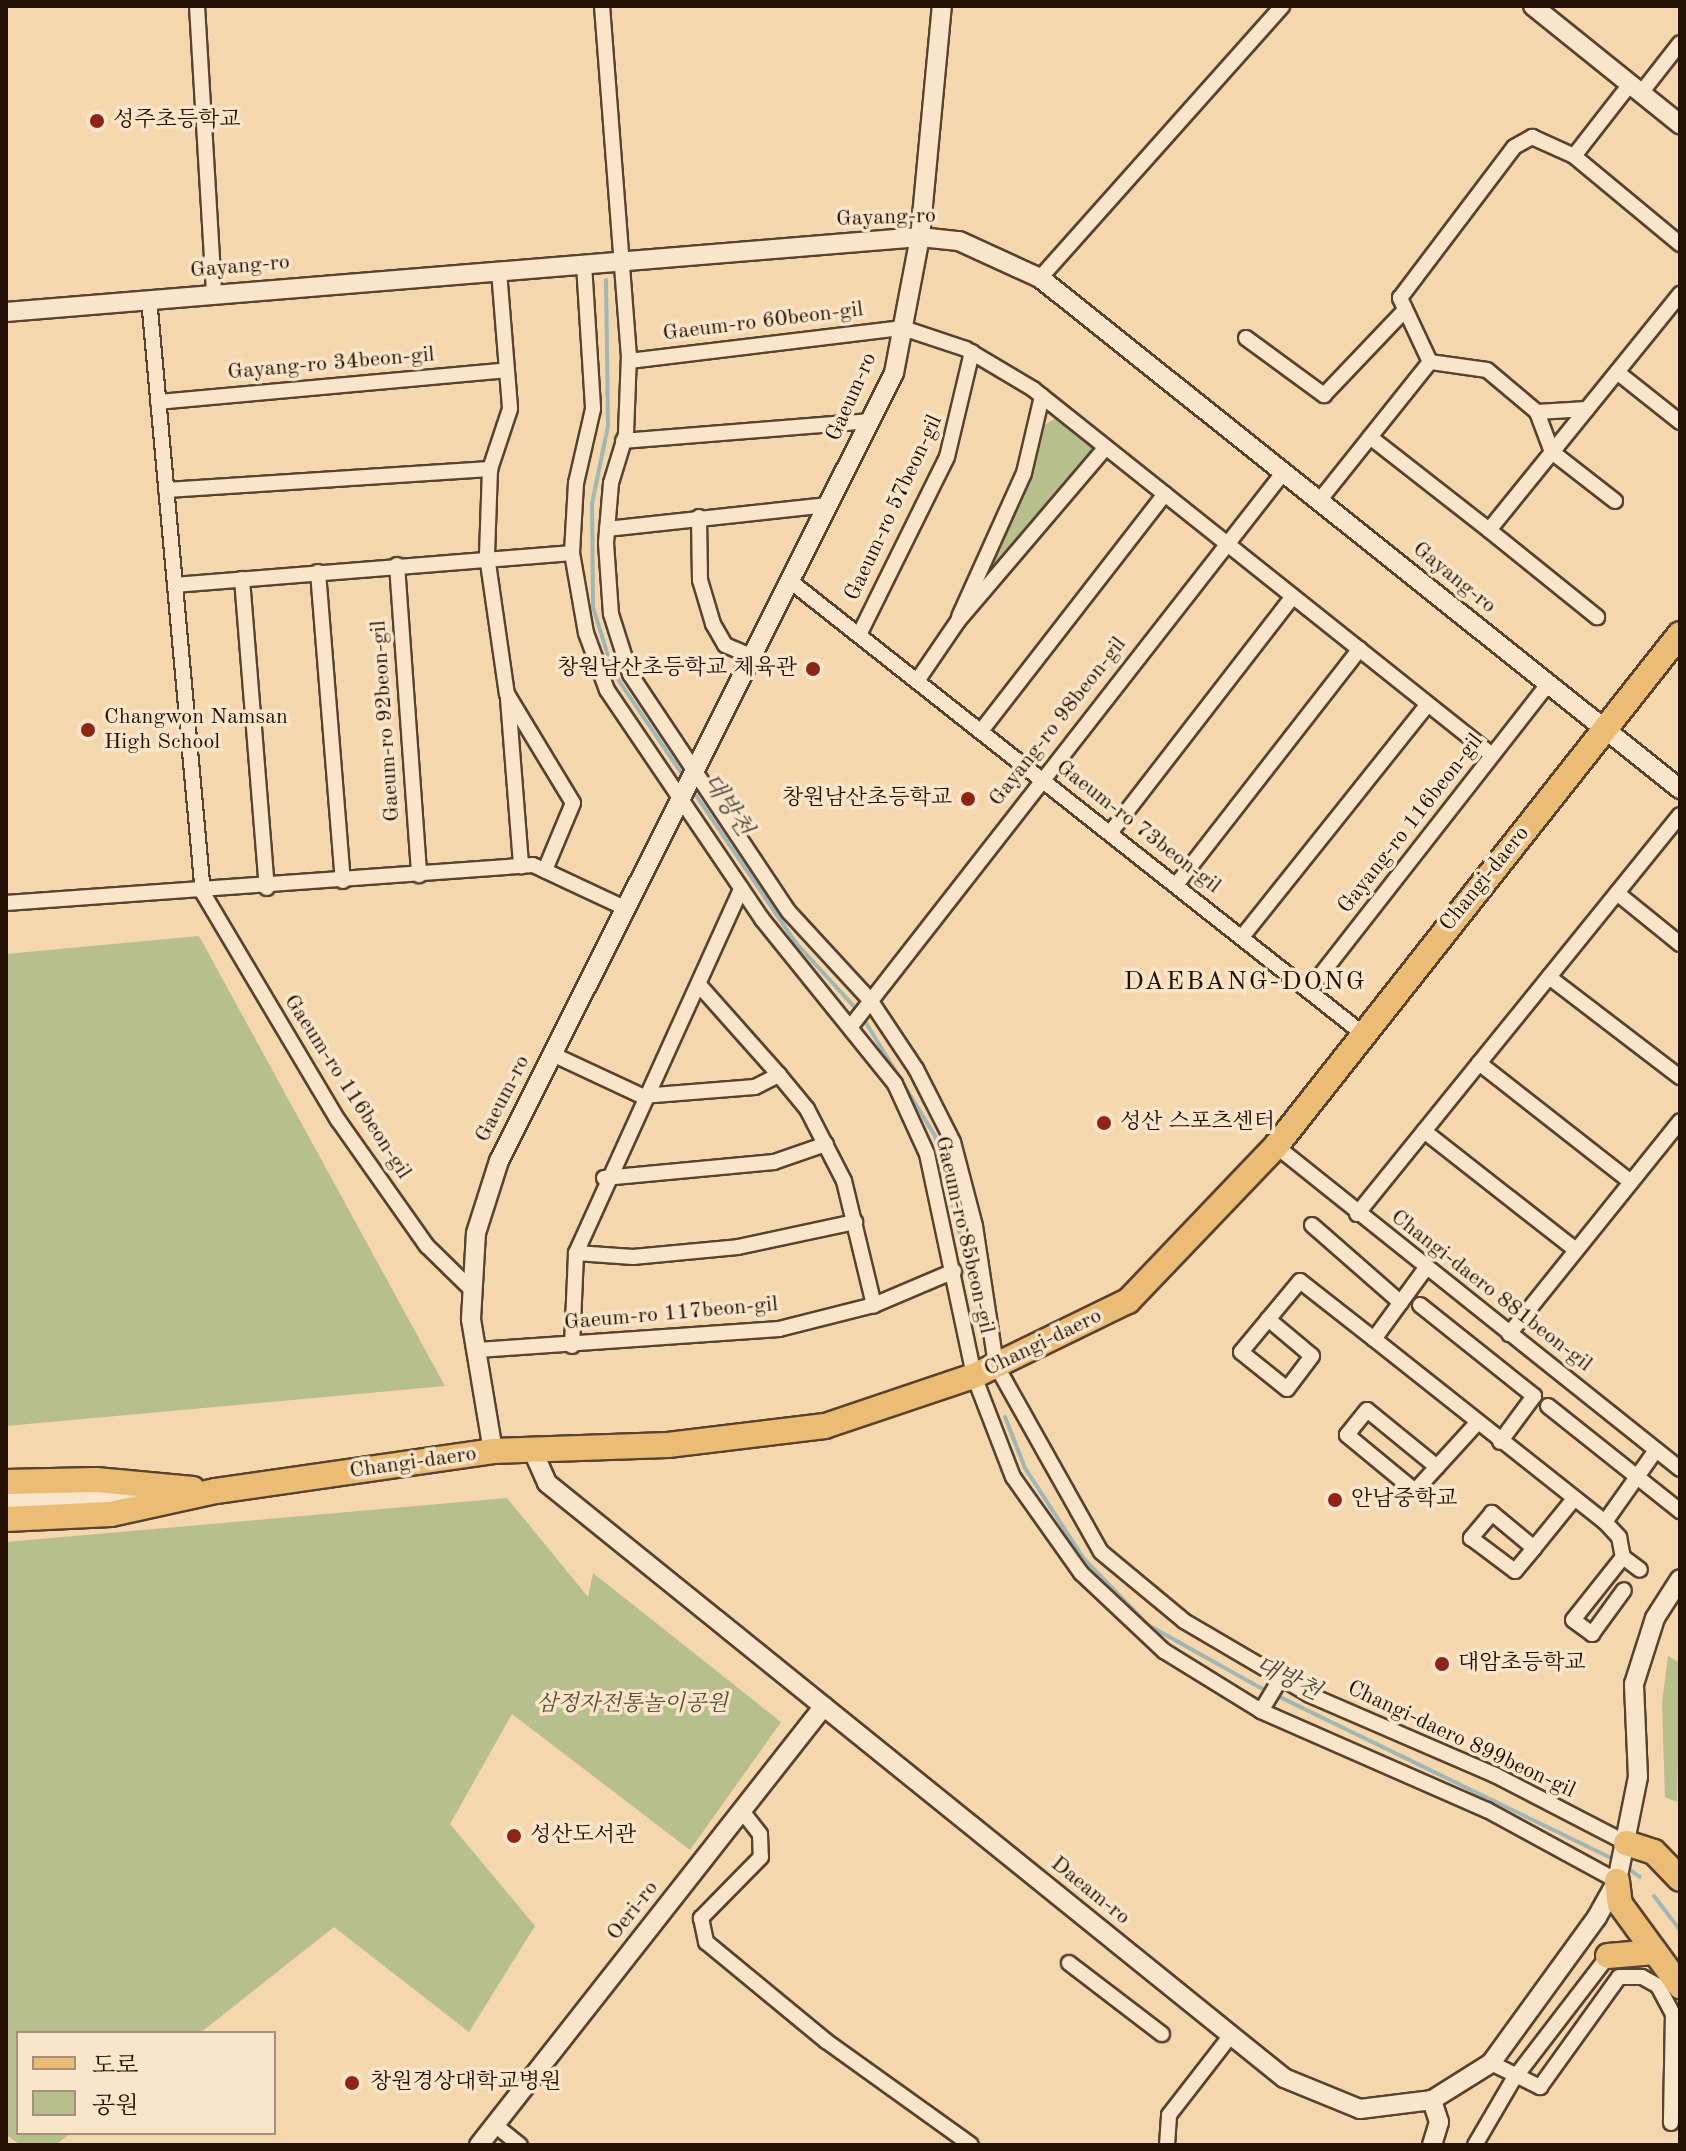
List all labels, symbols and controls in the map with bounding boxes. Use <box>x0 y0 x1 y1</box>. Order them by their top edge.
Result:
place label: 성주초등학교 <box>113 108 241 134</box>
marker: 성주초등학교 <box>88 112 106 130</box>
street label: Gayang-ro <box>836 203 936 233</box>
street label: Gayang-ro <box>189 249 291 285</box>
street label: Gaeum-ro 60beon-gil <box>661 297 865 347</box>
street label: Gayang-ro 34beon-gil <box>226 342 436 386</box>
street label: Gaeum-ro <box>821 349 883 445</box>
street label: Gaeum-ro 57beon-gil <box>839 411 949 605</box>
street label: Gayang-ro <box>1407 536 1501 620</box>
street label: Gaeum-ro 92beon-gil <box>366 619 406 823</box>
street label: Gayang-ro 98beon-gil <box>984 632 1132 812</box>
place label: 창원남산초등학교 체육관 <box>557 656 797 682</box>
marker: 창원남산초등학교 체육관 <box>804 660 822 678</box>
place label: Changwon Namsan High School <box>104 704 288 756</box>
marker: Changwon Namsan High School <box>79 721 97 739</box>
street label: Gayang-ro 116beon-gil <box>1333 729 1489 919</box>
street label: Gaeum-ro 73beon-gil <box>1050 754 1226 900</box>
water label: 대방천 <box>695 769 757 843</box>
place label: 창원남산초등학교 <box>782 786 952 812</box>
marker: 창원남산초등학교 <box>959 790 977 808</box>
street label: Changi-daero <box>1435 821 1535 937</box>
district label: DAEBANG-DONG <box>1124 967 1366 999</box>
street label: Gaeum-ro 116beon-gil <box>277 990 417 1184</box>
street label: Gaeum-ro <box>470 1051 536 1147</box>
place label: 성산 스포츠센터 <box>1120 1110 1275 1136</box>
marker: 성산 스포츠센터 <box>1095 1114 1113 1132</box>
street label: Gaeum-ro 85beon-gil <box>928 1134 1000 1336</box>
street label: Changi-daero 881beon-gil <box>1385 1204 1597 1378</box>
street label: Gaeum-ro 117beon-gil <box>563 1291 779 1337</box>
street label: Changi-daero <box>980 1303 1106 1383</box>
street label: Changi-daero <box>348 1441 478 1485</box>
place label: 안남중학교 <box>1351 1487 1457 1513</box>
marker: 안남중학교 <box>1326 1491 1344 1509</box>
place label: 대암초등학교 <box>1458 1651 1586 1677</box>
water label: 대방천 <box>1249 1652 1325 1708</box>
marker: 대암초등학교 <box>1433 1655 1451 1673</box>
street label: Changi-daero 899beon-gil <box>1343 1676 1579 1804</box>
park label: 삼정자전통놀이공원 <box>536 1692 728 1718</box>
place label: 성산도서관 <box>530 1823 636 1849</box>
marker: 성산도서관 <box>505 1827 523 1845</box>
street label: Daeam-ro <box>1045 1851 1135 1931</box>
street label: Oeri-ro <box>601 1876 665 1946</box>
legend <box>16 2031 276 2135</box>
text: 도로 <box>92 2055 138 2079</box>
place label: 창원경상대학교병원 <box>370 2070 561 2096</box>
marker: 창원경상대학교병원 <box>341 2072 363 2094</box>
text: 공원 <box>92 2095 138 2119</box>

